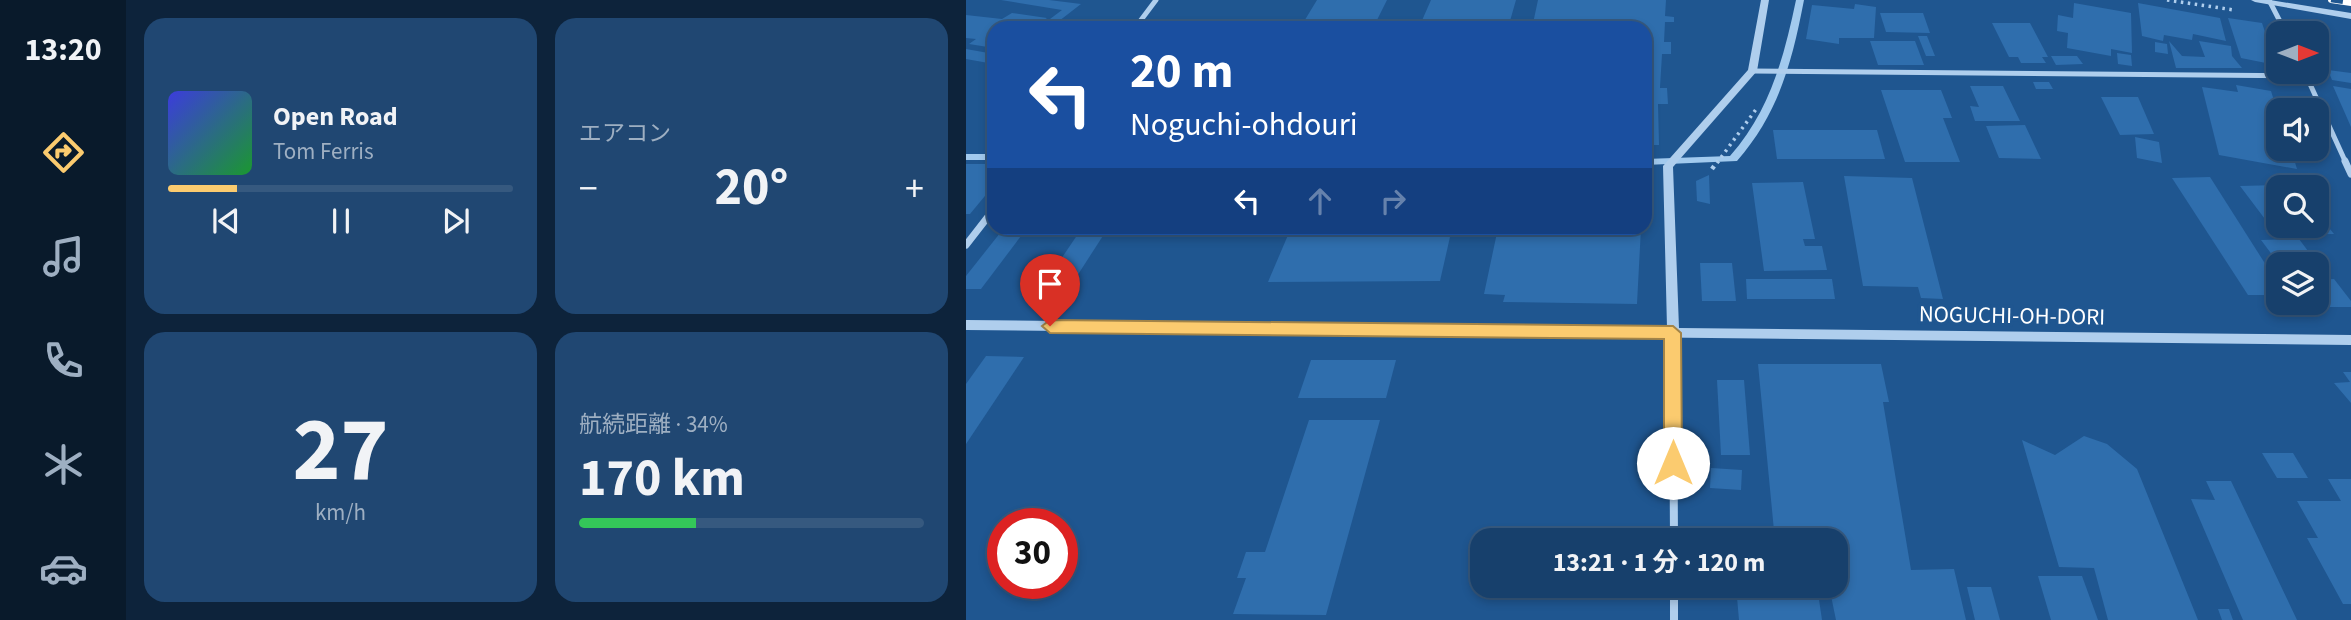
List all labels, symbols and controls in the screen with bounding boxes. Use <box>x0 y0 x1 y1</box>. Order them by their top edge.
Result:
north arrow <box>2266 21 2329 84</box>
map controls <box>2266 21 2329 315</box>
text: 13:20 <box>24 27 102 73</box>
text: 20 m <box>1130 37 1234 107</box>
icon: left <box>1015 49 1106 140</box>
text: Open Road <box>273 98 398 135</box>
button: sound <box>2266 98 2329 161</box>
text: Noguchi-ohdouri <box>1130 102 1358 148</box>
text: エアコン <box>579 117 671 150</box>
icon: directions <box>39 128 88 177</box>
text: Tom Ferris <box>273 135 374 168</box>
text: 20° <box>715 151 788 225</box>
text: − <box>579 162 598 216</box>
text: + <box>905 162 924 216</box>
button: search <box>2266 175 2329 238</box>
icon: left <box>1228 182 1266 220</box>
icon: ahead <box>1301 182 1339 220</box>
icon: right <box>1374 182 1412 220</box>
icon: previous <box>207 202 245 240</box>
icon: pause <box>322 202 360 240</box>
icon: next <box>437 202 475 240</box>
icon: music <box>39 232 88 281</box>
button: layers <box>2266 252 2329 315</box>
pin <box>1020 254 1080 326</box>
icon: arrive <box>1031 265 1069 303</box>
street label: NOGUCHI-OH-DORI <box>1918 297 2106 334</box>
icon: phone <box>39 336 88 385</box>
text: 27 <box>292 386 389 515</box>
text: 航続距離 · 34% <box>579 408 728 441</box>
position arrow <box>1636 426 1710 500</box>
icon: climate <box>39 440 88 489</box>
text: 170 km <box>579 442 745 516</box>
text: km/h <box>315 496 366 529</box>
speed limit sign: 30 <box>987 508 1078 599</box>
icon: car <box>39 544 88 593</box>
text: 13:21 · 1 分 · 120 m <box>1553 544 1765 581</box>

